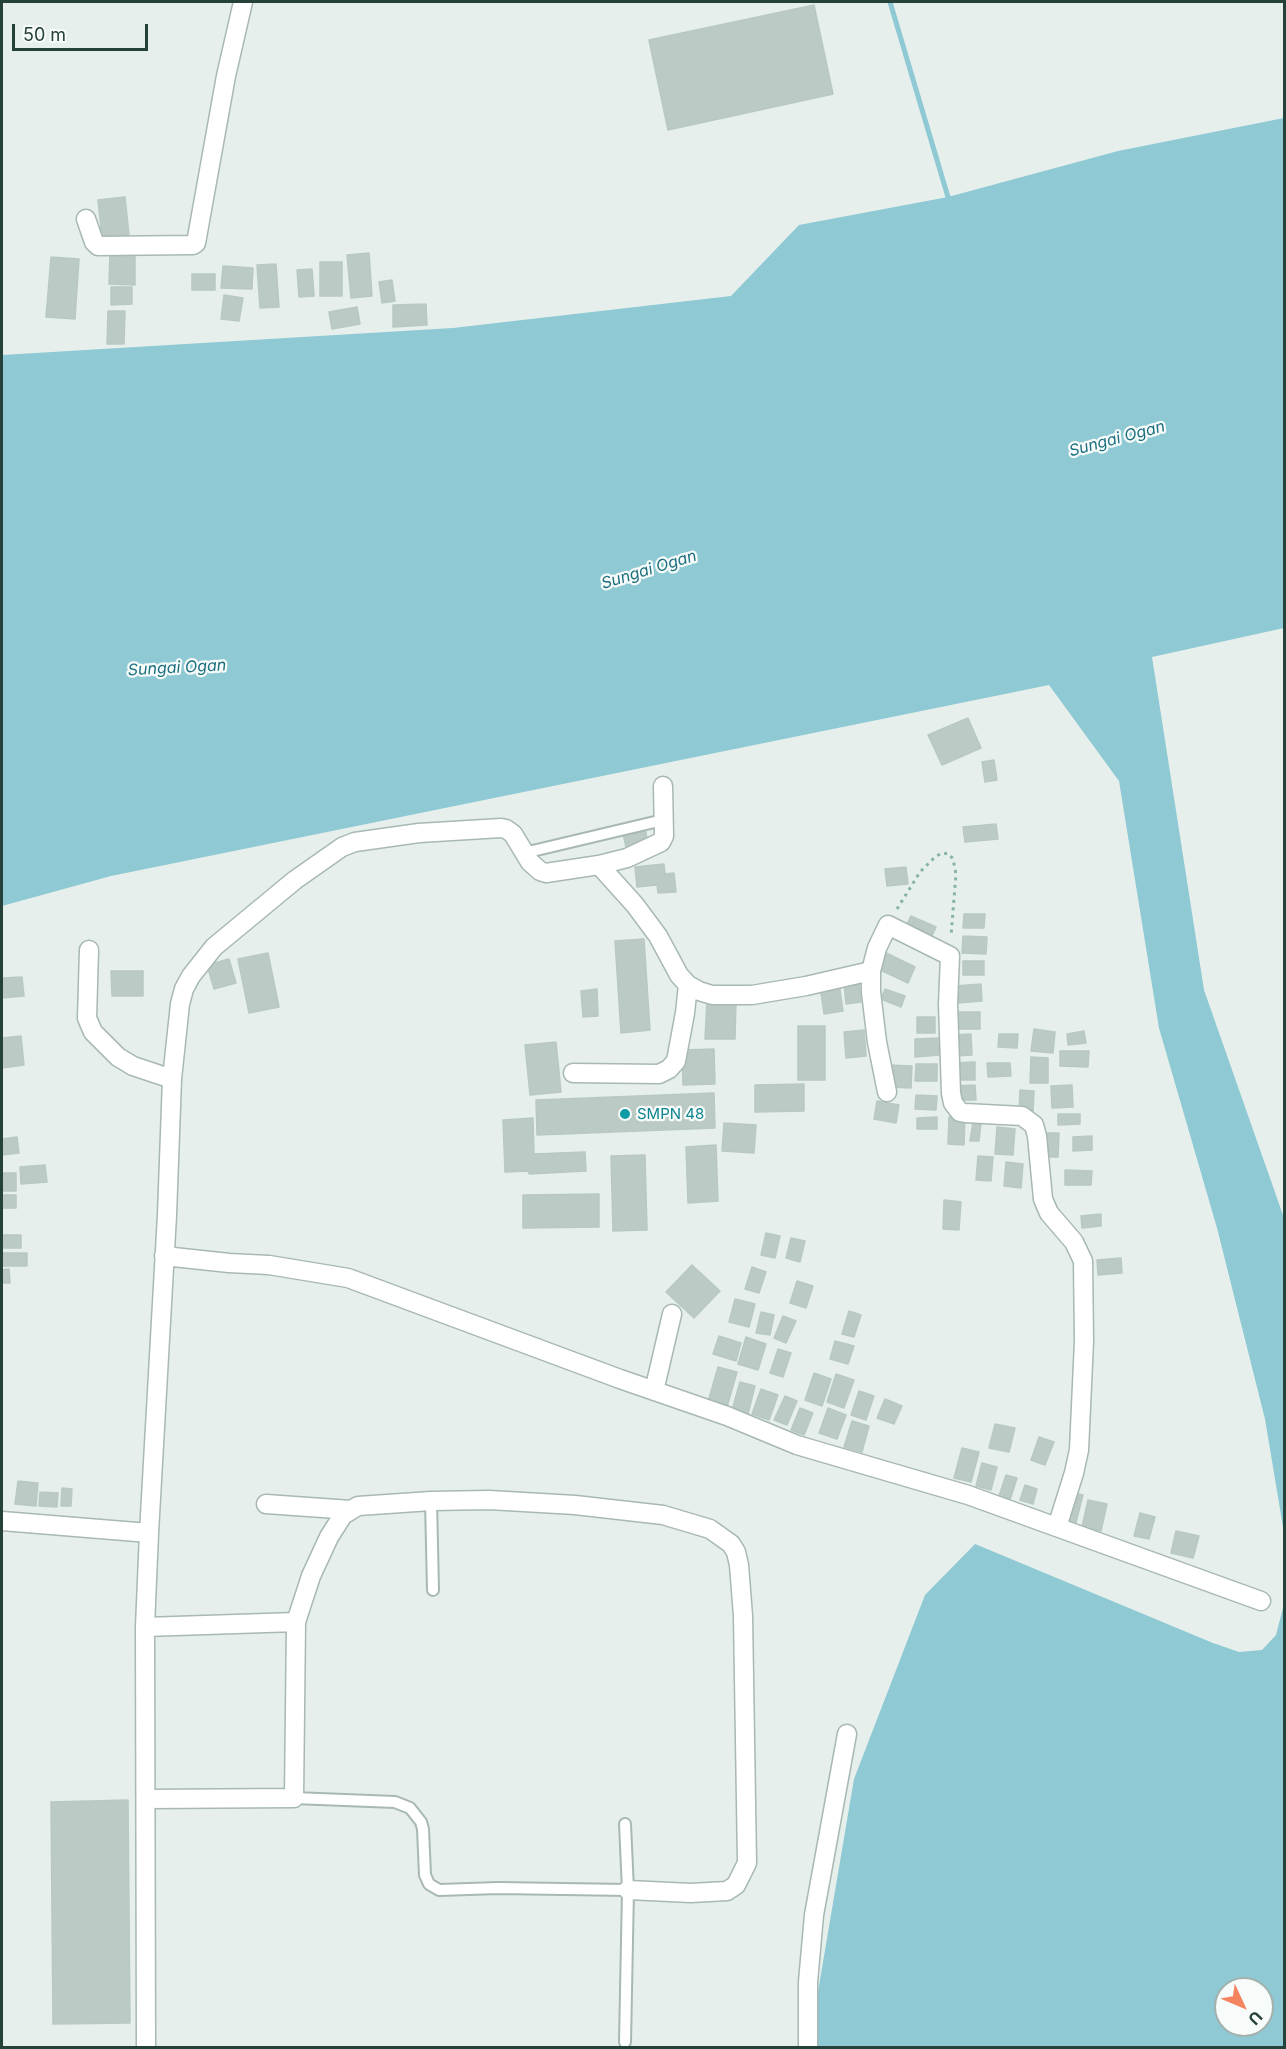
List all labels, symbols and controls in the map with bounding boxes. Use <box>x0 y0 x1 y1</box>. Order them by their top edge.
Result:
scale bar <box>15 12 152 50</box>
text: 50 m <box>23 24 66 45</box>
water label: Sungai Ogan <box>1067 417 1167 461</box>
water label: Sungai Ogan <box>599 546 699 594</box>
water label: Sungai Ogan <box>127 656 227 680</box>
place label: SMPN 48 <box>637 1105 704 1123</box>
marker: SMPN 48 <box>618 1107 632 1121</box>
north arrow <box>1214 1977 1274 2037</box>
text: U <box>1244 2007 1267 2029</box>

